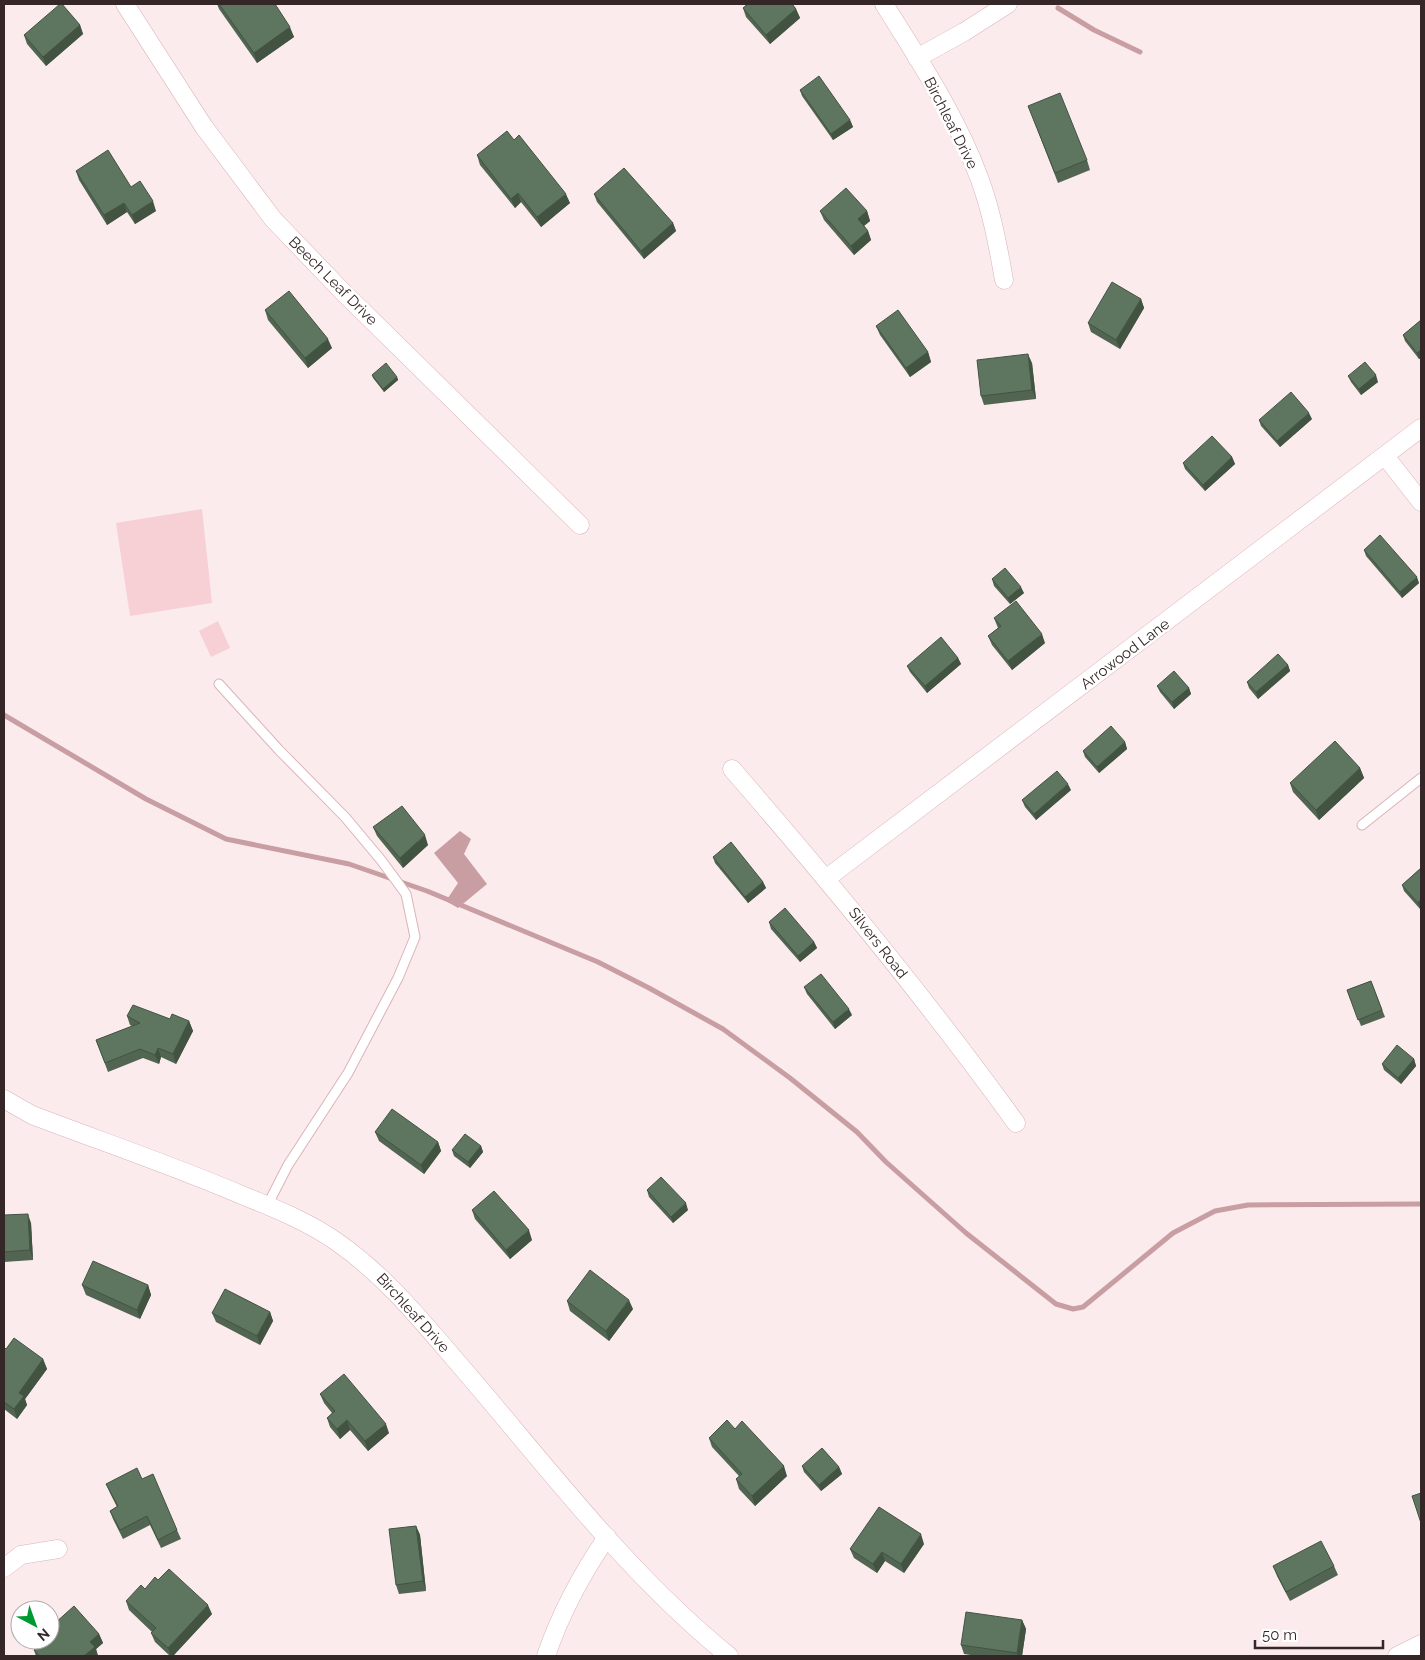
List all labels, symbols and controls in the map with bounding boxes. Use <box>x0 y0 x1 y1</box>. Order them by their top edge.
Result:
street label: Birchleaf Drive <box>920 74 982 172</box>
street label: Beech Leaf Drive <box>285 233 381 329</box>
street label: Arrowood Lane <box>1077 615 1173 693</box>
street label: Silvers Road <box>845 904 911 982</box>
street label: Birchleaf Drive <box>373 1270 453 1357</box>
north arrow <box>10 1600 60 1650</box>
scale bar <box>1255 1618 1382 1650</box>
text: N <box>34 1625 53 1644</box>
text: 50 m <box>1262 1626 1297 1644</box>

